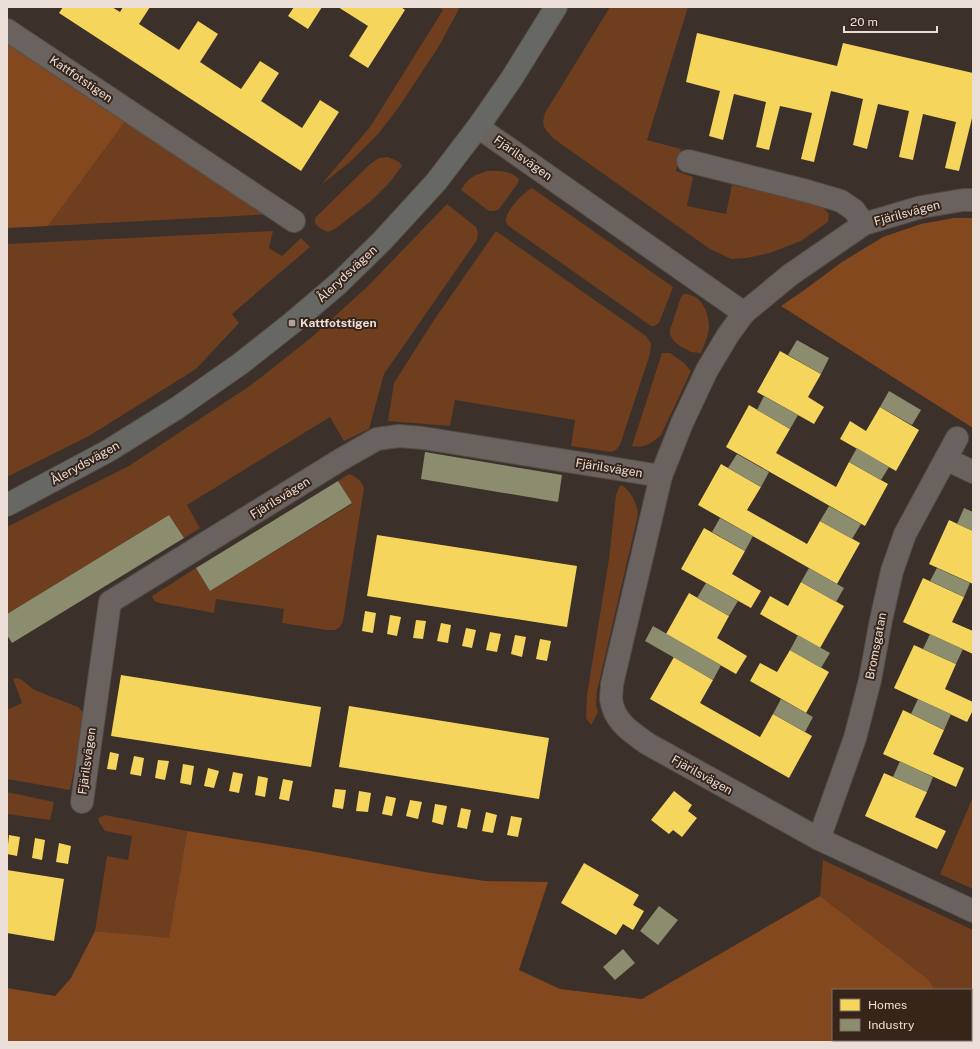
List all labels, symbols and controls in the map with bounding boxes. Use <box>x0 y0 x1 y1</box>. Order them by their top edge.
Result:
scale bar <box>844 8 937 34</box>
text: 20 m <box>850 15 878 29</box>
street label: Kattfotstigen <box>47 53 115 105</box>
street label: Fjärilsvägen <box>491 133 555 183</box>
street label: Fjärilsvägen <box>872 197 942 229</box>
street label: Ålerydsvägen <box>314 243 380 305</box>
place label: Kattfotstigen <box>300 316 377 330</box>
marker: Kattfotstigen <box>287 318 297 328</box>
street label: Ålerydsvägen <box>48 438 122 488</box>
street label: Fjärilsvägen <box>574 456 644 480</box>
street label: Fjärilsvägen <box>248 474 312 522</box>
street label: Bromsgatan <box>863 611 889 681</box>
street label: Fjärilsvägen <box>75 726 99 796</box>
street label: Fjärilsvägen <box>669 752 735 798</box>
legend <box>832 989 972 1041</box>
text: Homes <box>868 998 907 1012</box>
text: Industry <box>868 1018 915 1032</box>

